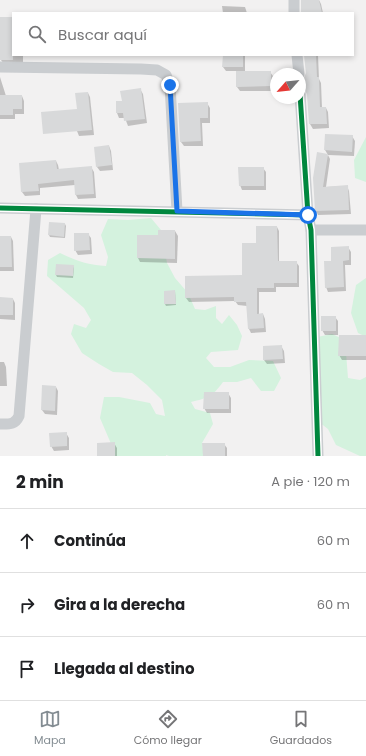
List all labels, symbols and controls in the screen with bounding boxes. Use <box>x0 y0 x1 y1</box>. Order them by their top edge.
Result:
search box <box>12 12 354 56</box>
icon: search <box>26 23 48 45</box>
text: Buscar aquí <box>58 24 147 45</box>
north arrow <box>270 68 306 104</box>
route end <box>161 76 179 94</box>
route start <box>299 206 317 224</box>
text: 2 min <box>16 470 64 494</box>
text: A pie · 120 m <box>271 472 350 491</box>
icon: ahead <box>16 530 38 552</box>
text: Continúa <box>54 530 126 551</box>
text: 60 m <box>317 531 350 550</box>
icon: right <box>16 594 38 616</box>
text: Gira a la derecha <box>54 594 185 615</box>
text: 60 m <box>317 595 350 614</box>
icon: arrive <box>16 658 38 680</box>
text: Llegada al destino <box>54 658 195 679</box>
tab: Mapa <box>34 708 66 749</box>
tab: Cómo llegar <box>134 708 202 749</box>
tab: Guardados <box>270 708 332 749</box>

